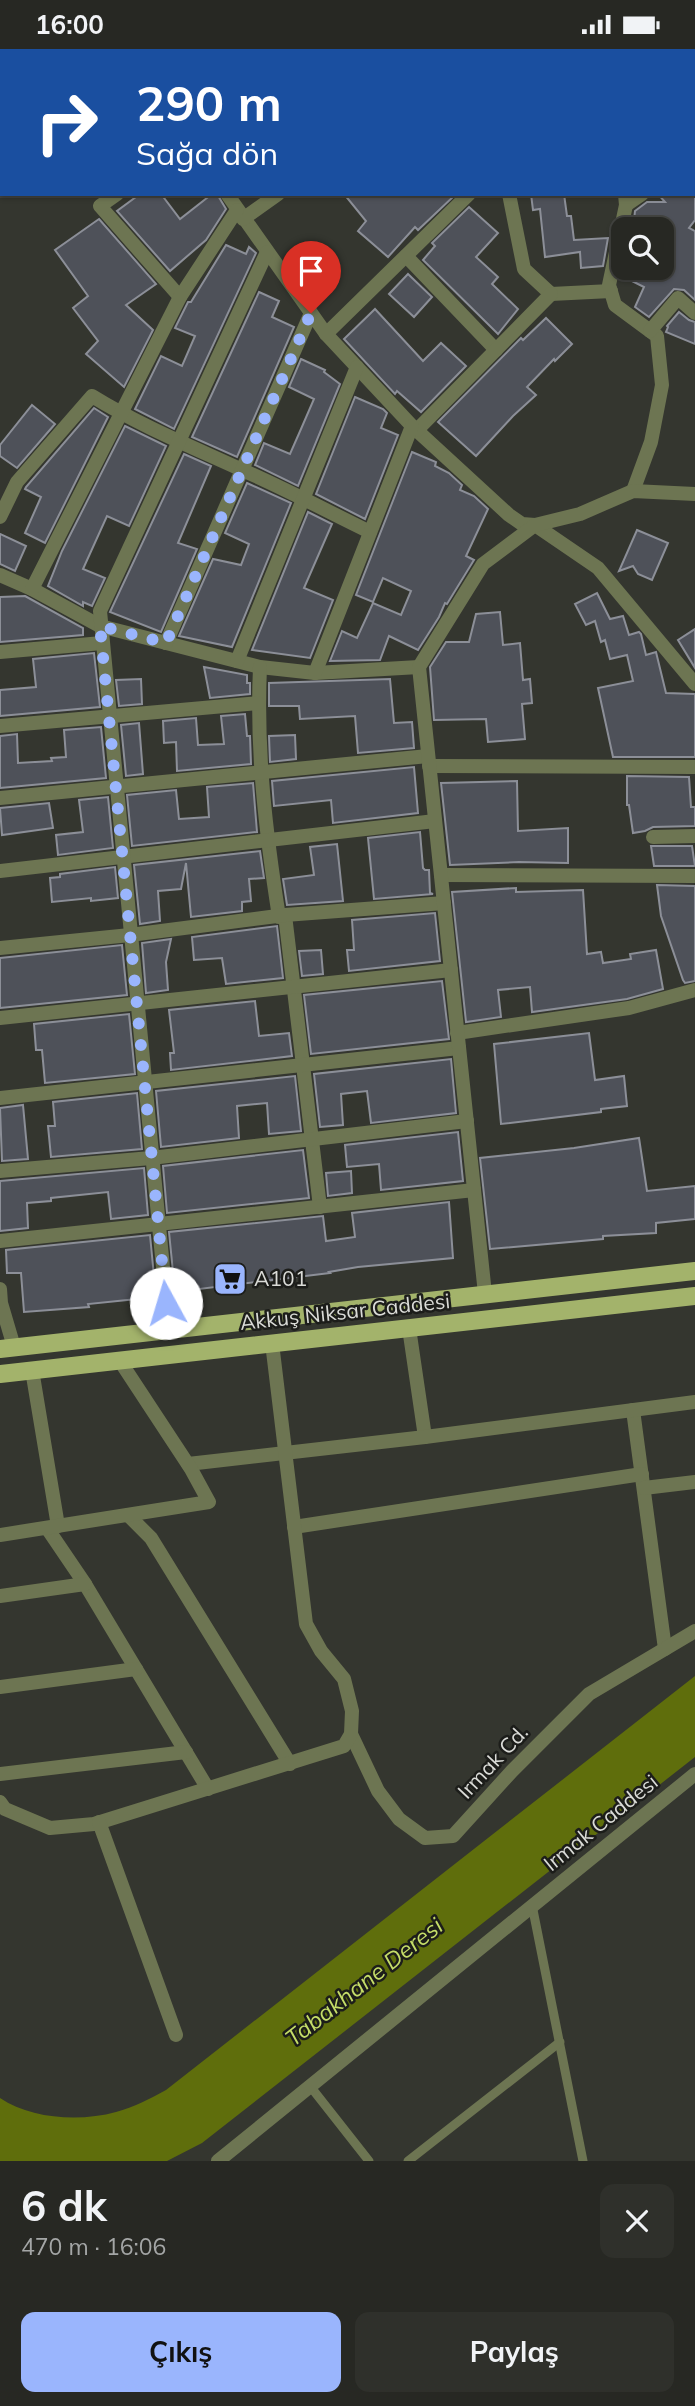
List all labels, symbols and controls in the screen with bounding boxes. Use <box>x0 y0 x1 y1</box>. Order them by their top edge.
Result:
text: 16:00 <box>35 8 104 41</box>
text: 290 m <box>136 72 282 133</box>
icon: right <box>21 77 112 168</box>
text: Sağa dön <box>136 133 278 173</box>
map controls <box>611 217 674 280</box>
button: search <box>611 217 674 280</box>
pin <box>281 241 341 313</box>
icon: arrive <box>292 252 330 290</box>
supermarket icon: A101 <box>211 1260 249 1298</box>
place label: A101 <box>254 1265 307 1291</box>
position arrow <box>129 1266 203 1340</box>
street label: Akkuş Niksar Caddesi <box>238 1287 451 1335</box>
street label: Irmak Cd. <box>452 1719 533 1804</box>
street label: Irmak Caddesi <box>538 1768 663 1876</box>
water label: Tabakhane Deresi <box>279 1911 449 2052</box>
text: 6 dk <box>21 2179 107 2232</box>
button: close <box>600 2184 674 2258</box>
text: 470 m · 16:06 <box>21 2232 166 2261</box>
button: Çıkış <box>21 2312 341 2392</box>
button: Paylaş <box>355 2312 674 2392</box>

